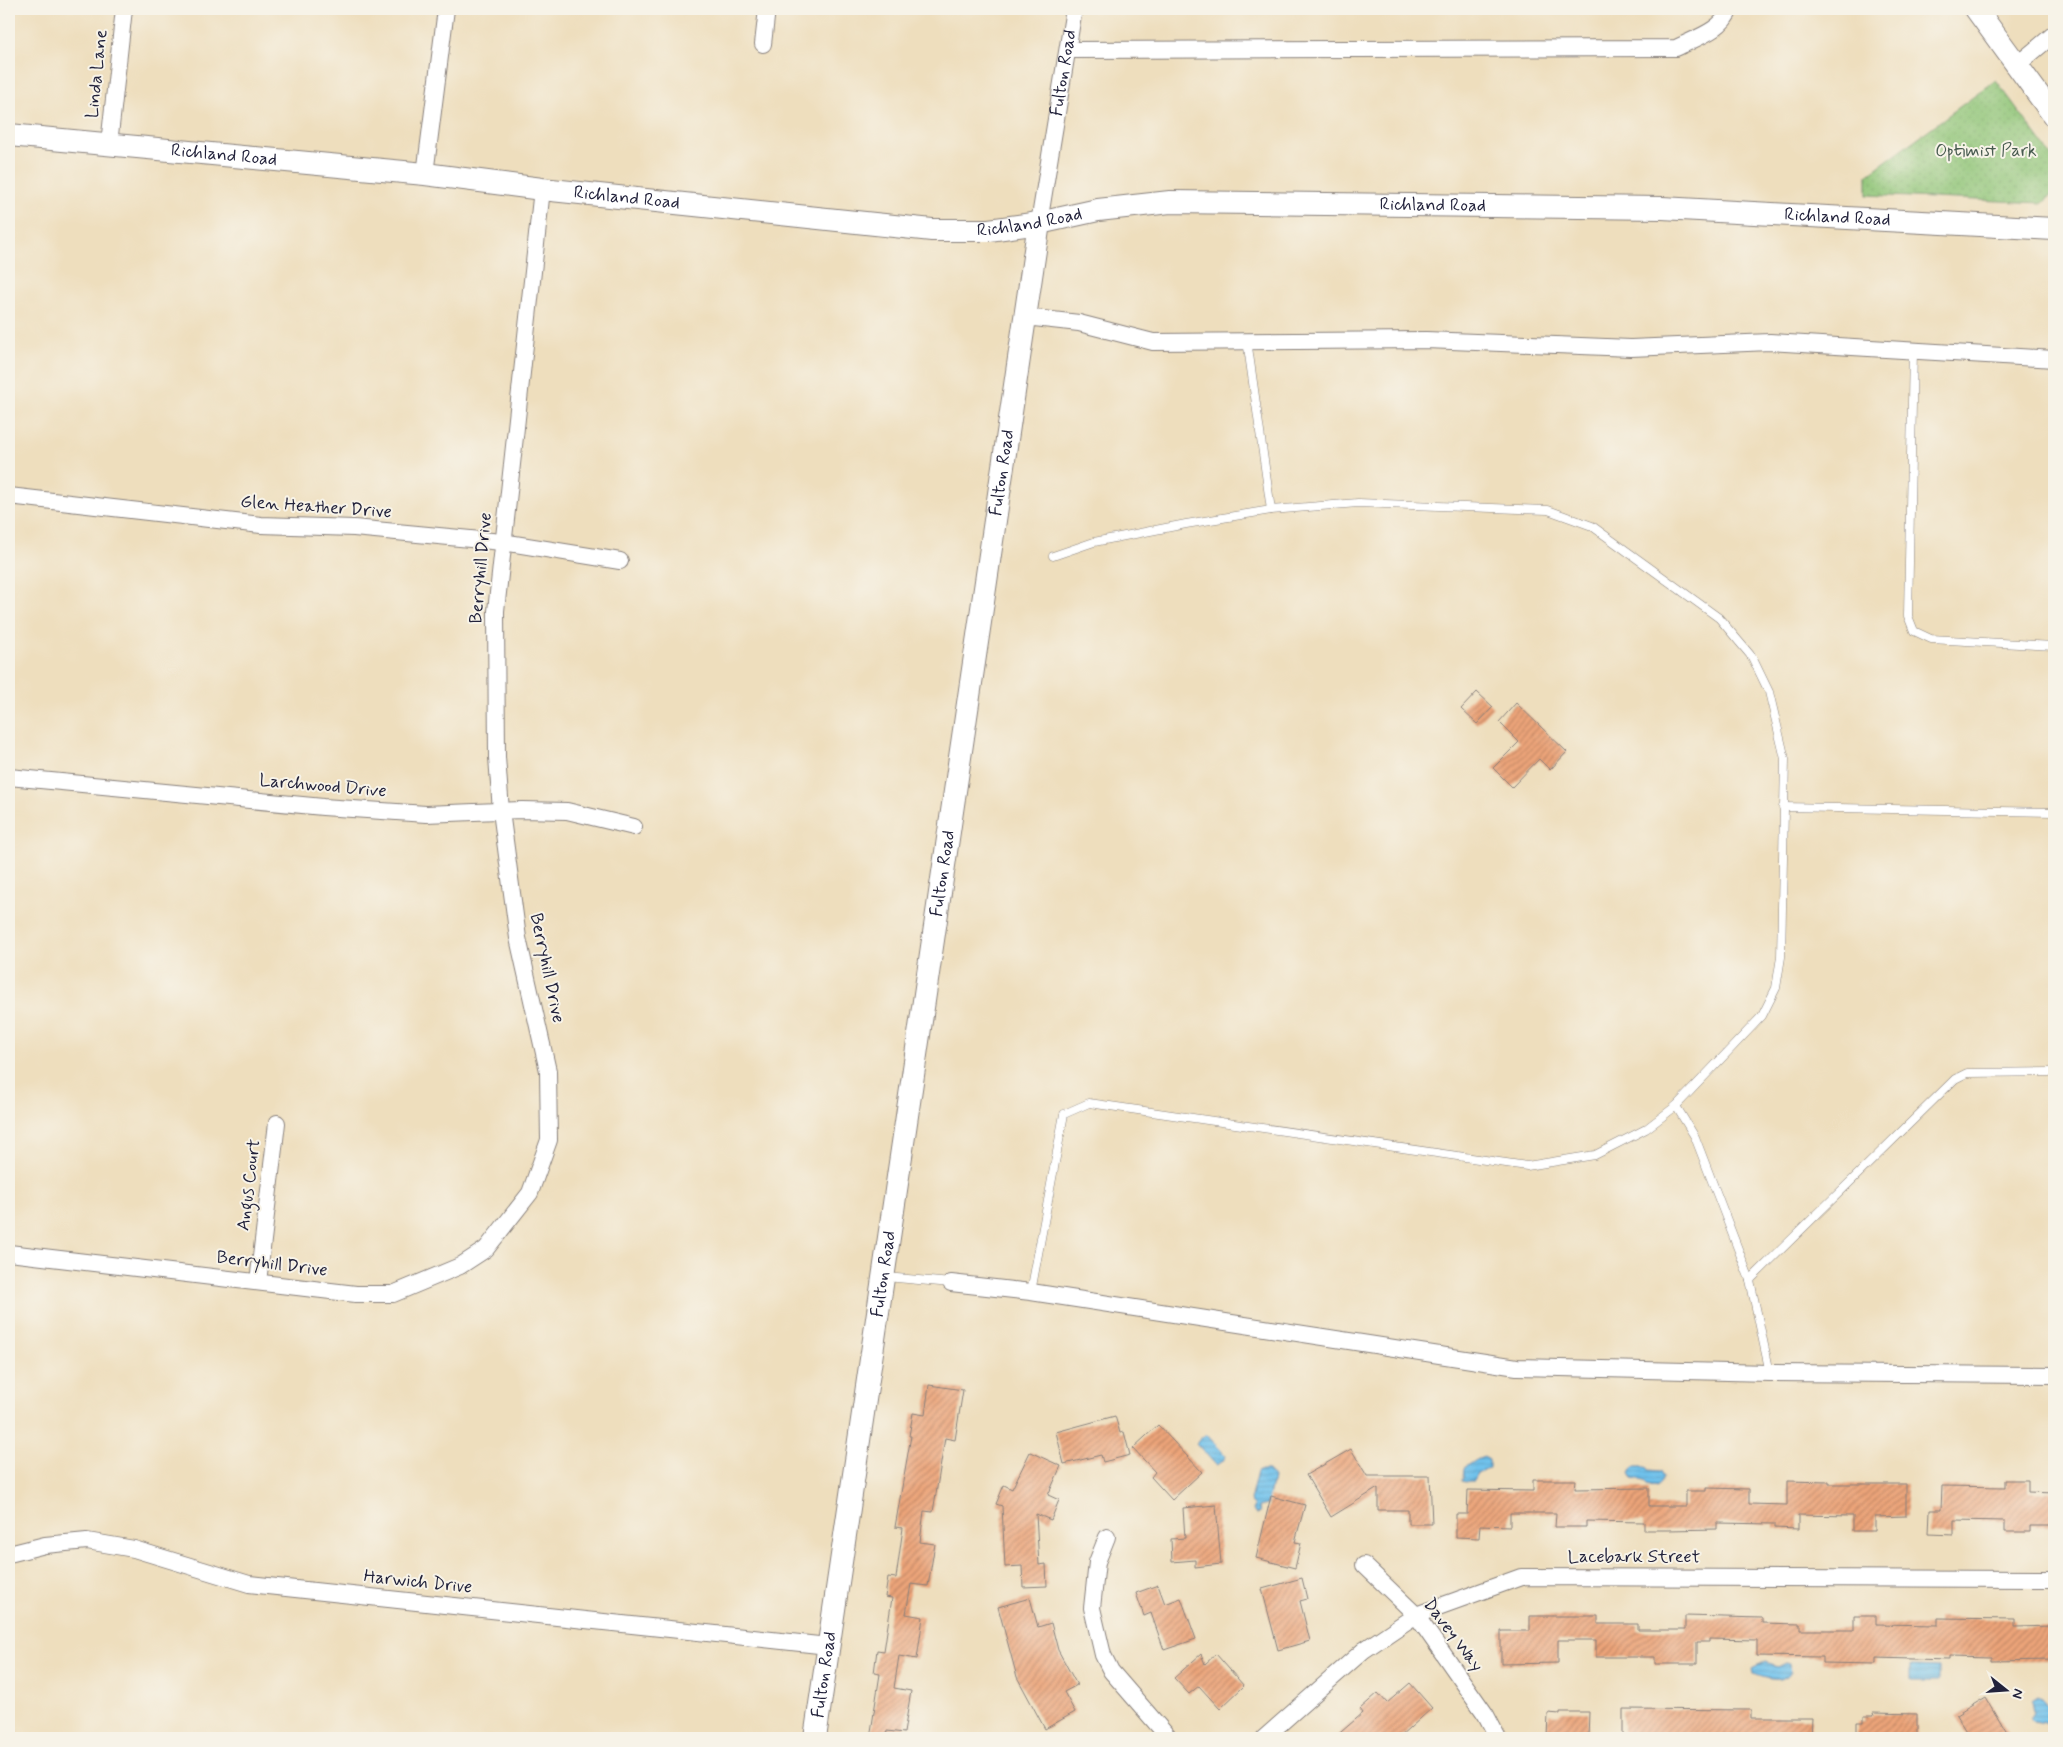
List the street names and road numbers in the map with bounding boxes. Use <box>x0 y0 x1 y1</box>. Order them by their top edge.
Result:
street label: Linda Lane <box>80 28 114 120</box>
street label: Fulton Road <box>1045 28 1082 118</box>
street label: Richland Road <box>170 138 278 172</box>
street label: Richland Road <box>573 180 681 215</box>
street label: Richland Road <box>1379 193 1486 218</box>
street label: Richland Road <box>977 202 1084 242</box>
street label: Richland Road <box>1784 203 1891 232</box>
street label: Fulton Road <box>984 428 1020 518</box>
street label: Glen Heather Drive <box>239 490 393 524</box>
street label: Berryhill Drive <box>464 511 498 625</box>
street label: Larchwood Drive <box>258 768 388 804</box>
street label: Fulton Road <box>925 829 961 918</box>
street label: Berryhill Drive <box>524 911 570 1025</box>
street label: Angus Court <box>231 1138 269 1232</box>
street label: Fulton Road <box>865 1229 902 1319</box>
street label: Berryhill Drive <box>215 1245 329 1283</box>
street label: Lacebark Street <box>1568 1545 1700 1569</box>
street label: Harwich Drive <box>363 1564 473 1600</box>
street label: Davey Way <box>1417 1593 1489 1677</box>
street label: Fulton Road <box>806 1630 843 1719</box>

